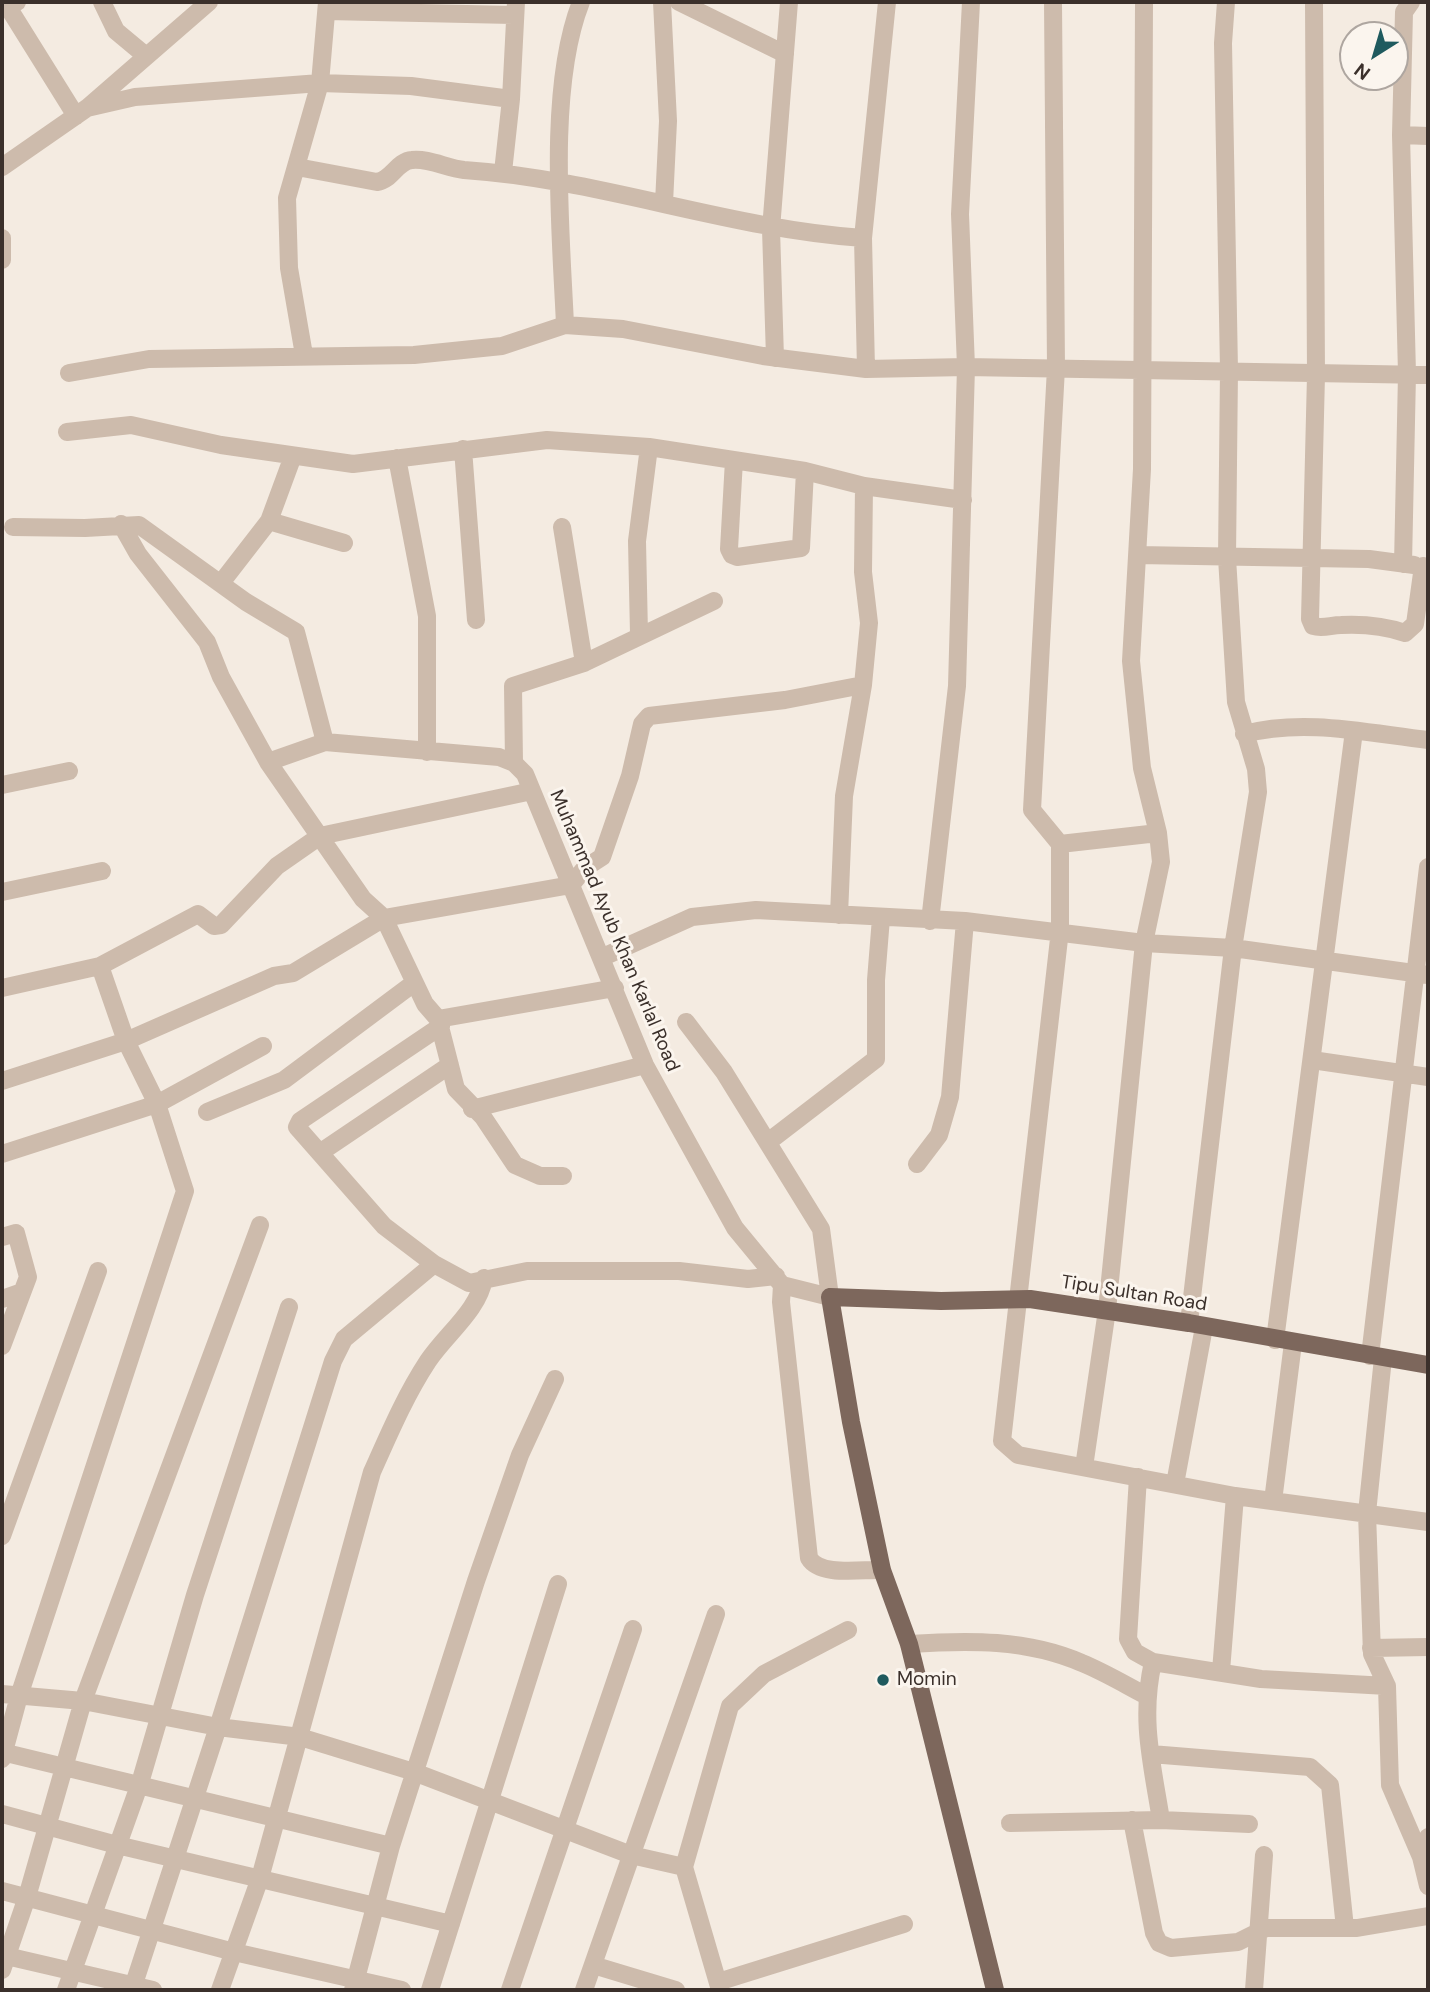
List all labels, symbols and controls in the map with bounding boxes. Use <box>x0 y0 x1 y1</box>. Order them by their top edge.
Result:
north arrow <box>1339 21 1409 91</box>
text: N <box>1349 57 1375 86</box>
street label: Muhammad Ayub Khan Karlal Road <box>544 787 684 1075</box>
street label: Tipu Sultan Road <box>1060 1271 1208 1317</box>
place label: Momin <box>897 1669 957 1691</box>
marker: Momin <box>875 1672 891 1688</box>

